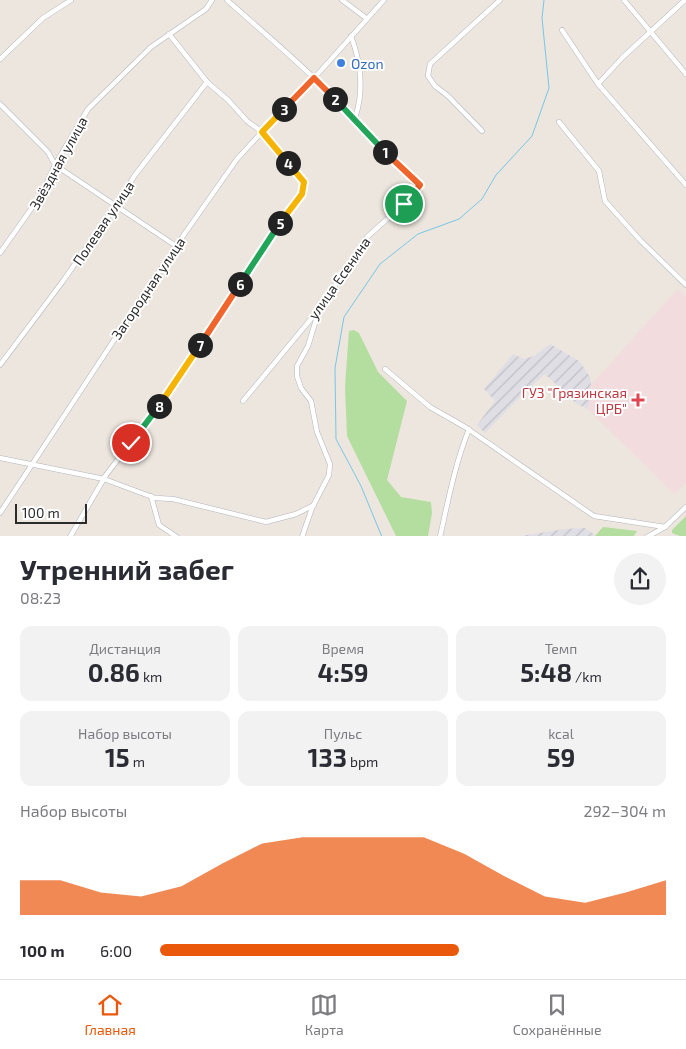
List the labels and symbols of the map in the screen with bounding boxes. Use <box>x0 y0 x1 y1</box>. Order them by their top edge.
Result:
place label: Ozon <box>351 55 384 72</box>
marker: Ozon <box>335 57 347 69</box>
pin: 2 <box>322 86 348 112</box>
pin: 3 <box>272 96 296 122</box>
street label: Звёздная улица <box>25 113 91 213</box>
pin: 1 <box>372 140 398 164</box>
pin: 4 <box>276 150 300 176</box>
street label: Полевая улица <box>69 178 137 268</box>
pin <box>383 183 425 225</box>
pin: 5 <box>268 210 292 236</box>
street label: Загородная улица <box>107 234 189 342</box>
street label: улица Есенина <box>304 234 374 322</box>
pin: 6 <box>228 272 252 296</box>
pin: 7 <box>188 332 212 358</box>
place label: ГУЗ "Грязинская ЦРБ" <box>522 384 627 417</box>
marker: ГУЗ "Грязинская ЦРБ" <box>631 393 645 407</box>
pin: 8 <box>146 394 172 418</box>
pin <box>110 422 152 464</box>
scale bar <box>15 502 88 525</box>

